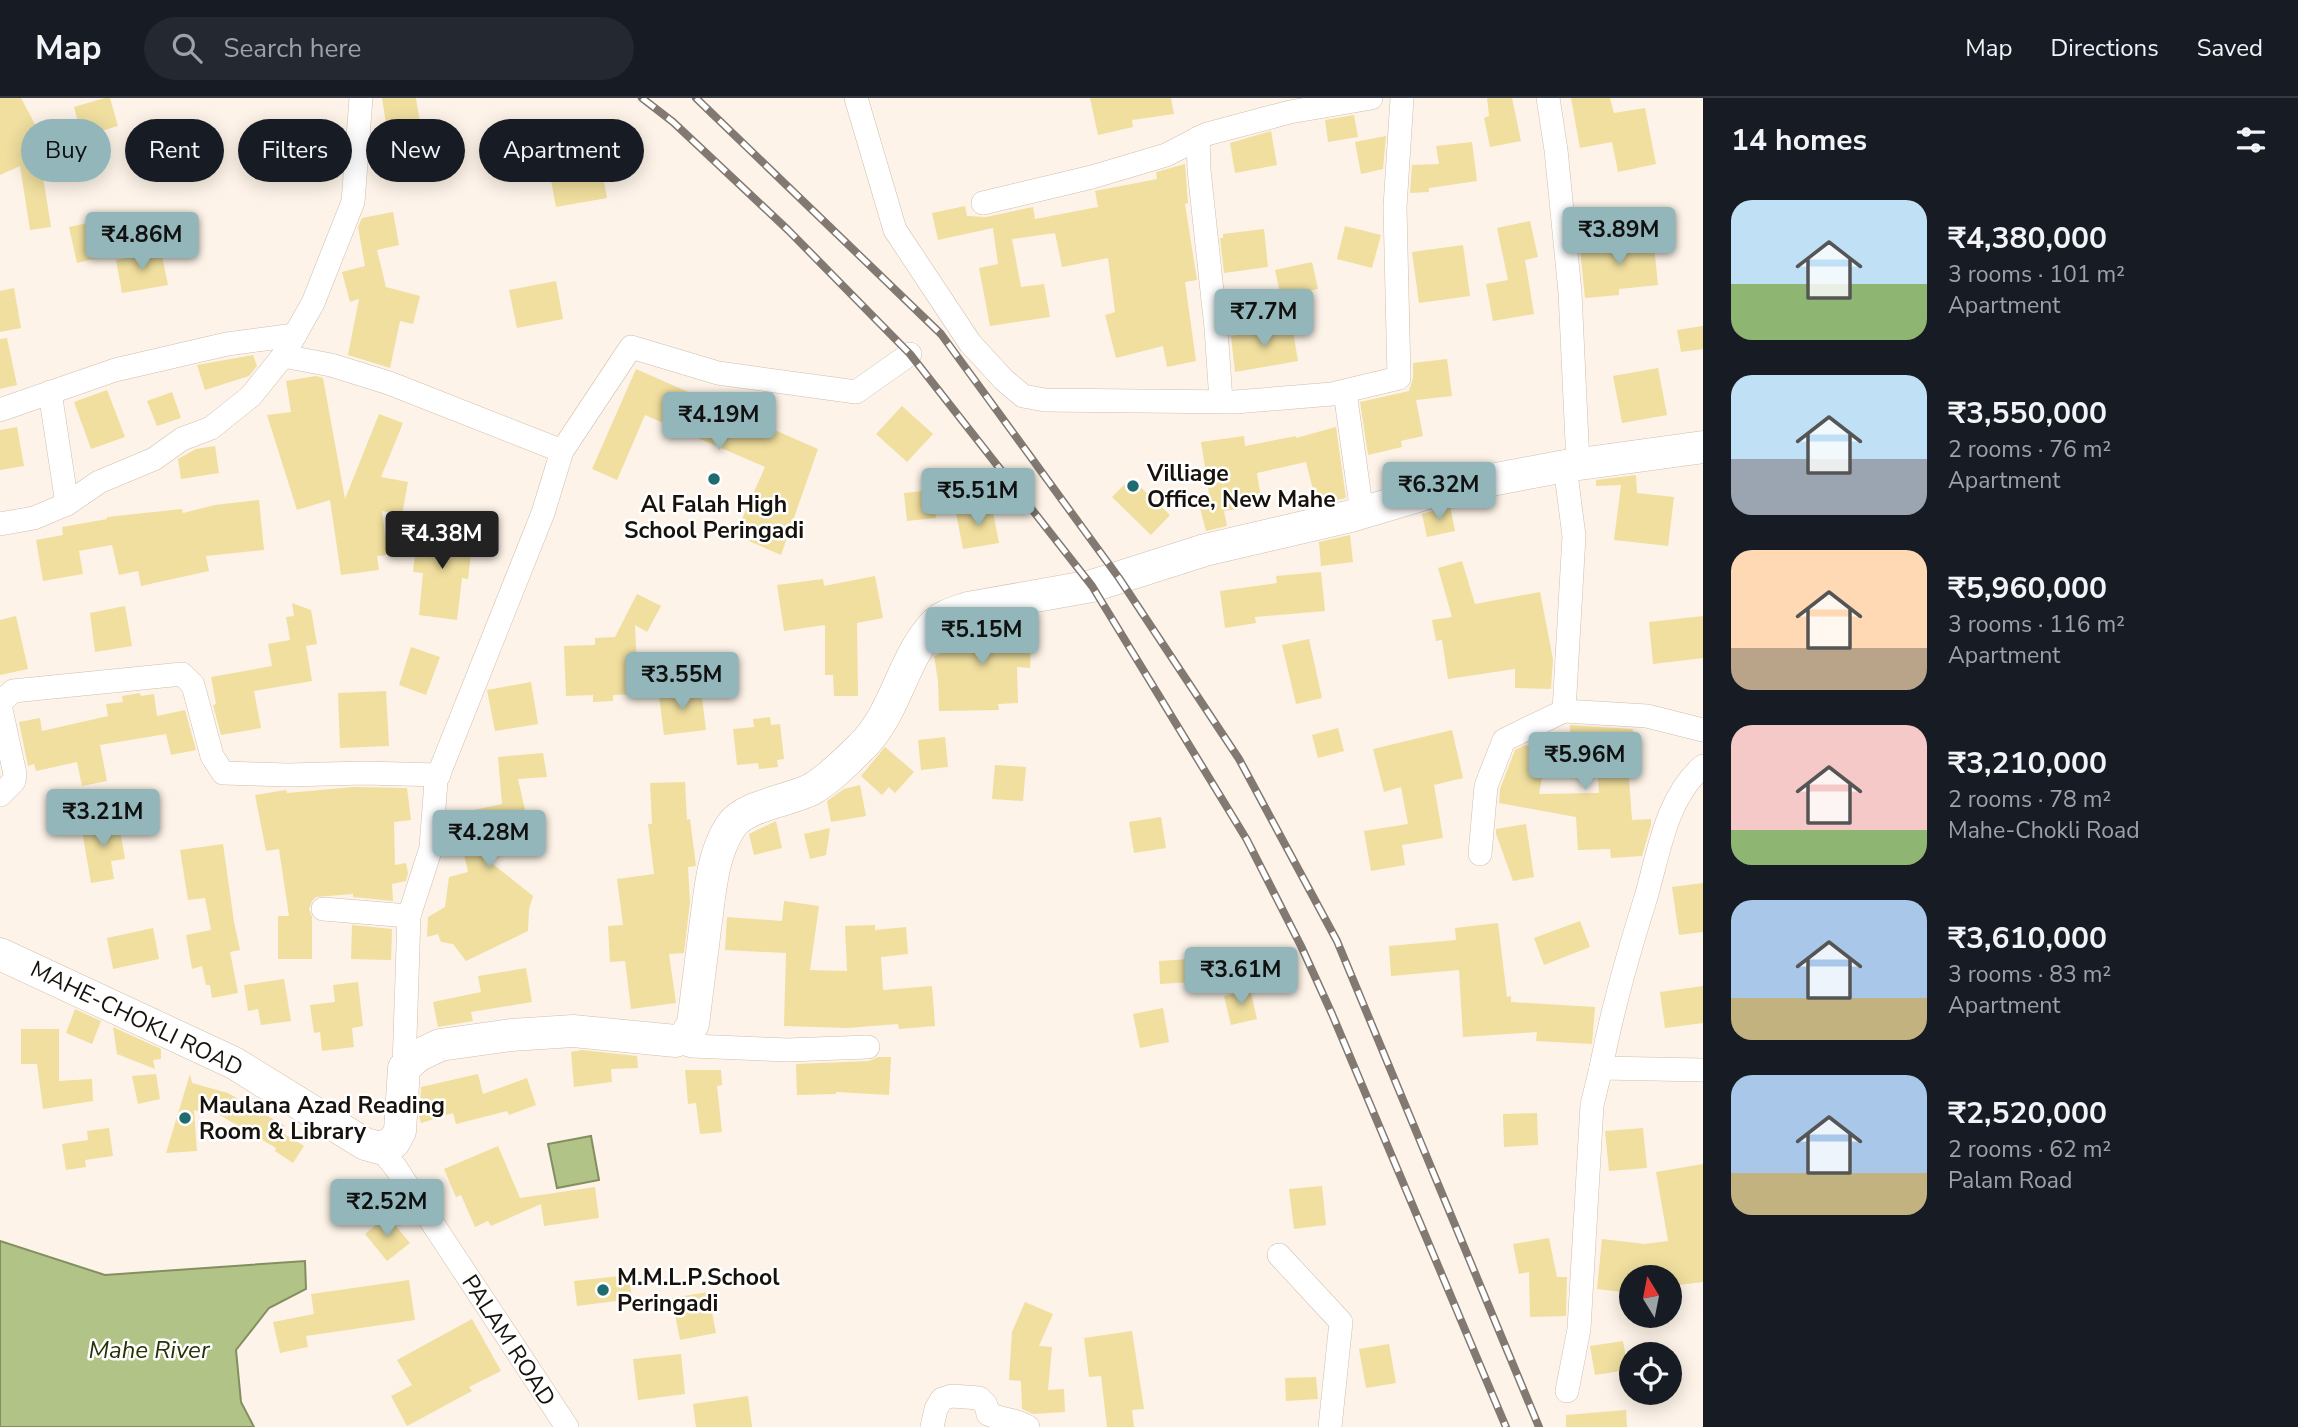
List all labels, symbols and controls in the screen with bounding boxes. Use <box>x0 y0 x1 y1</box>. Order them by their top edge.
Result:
search box <box>144 17 634 80</box>
text: Map <box>35 26 102 71</box>
icon: search <box>168 29 206 67</box>
text: Search here <box>224 31 361 66</box>
text: Map <box>1965 32 2012 64</box>
text: Directions <box>2050 32 2159 64</box>
text: Saved <box>2197 32 2263 64</box>
chip: Buy <box>21 119 111 182</box>
chip: Rent <box>125 119 224 182</box>
chip: Filters <box>238 119 352 182</box>
chip: New <box>366 119 465 182</box>
chip: Apartment <box>479 119 644 182</box>
text: 14 homes <box>1731 120 1867 161</box>
icon: filters <box>2232 121 2270 159</box>
pin: ₹3.89M <box>1562 208 1676 267</box>
pin: ₹4.86M <box>85 212 199 272</box>
text: ₹3.89M <box>1579 214 1659 245</box>
text: ₹4,380,000 <box>1948 218 2107 259</box>
text: ₹4.86M <box>102 219 182 250</box>
icon: home <box>1787 228 1871 312</box>
text: 3 rooms · 101 m² <box>1948 259 2125 290</box>
pin: ₹7.7M <box>1215 289 1313 349</box>
text: Apartment <box>1948 290 2060 321</box>
text: ₹7.7M <box>1230 296 1298 327</box>
pin: ₹4.19M <box>662 392 776 452</box>
text: ₹3,550,000 <box>1948 393 2107 434</box>
text: ₹4.19M <box>679 399 759 430</box>
icon: home <box>1787 403 1871 487</box>
text: 2 rooms · 76 m² <box>1948 434 2111 465</box>
place label: Villiage Office, New Mahe <box>1146 458 1336 515</box>
pin: ₹6.32M <box>1382 462 1496 522</box>
text: Apartment <box>1948 465 2060 496</box>
pin: ₹5.51M <box>921 468 1035 528</box>
text: ₹6.32M <box>1399 469 1479 500</box>
marker: Al Falah High School Peringadi <box>706 471 722 487</box>
text: ₹5.51M <box>938 475 1018 506</box>
marker: Villiage Office, New Mahe <box>1125 478 1141 494</box>
place label: Al Falah High School Peringadi <box>624 489 804 546</box>
pin: ₹4.38M <box>385 512 499 571</box>
text: ₹4.38M <box>402 518 482 549</box>
text: ₹5,960,000 <box>1948 568 2107 609</box>
icon: home <box>1787 578 1871 662</box>
pin: ₹5.15M <box>925 608 1039 667</box>
text: 3 rooms · 116 m² <box>1948 609 2125 640</box>
text: ₹5.15M <box>942 614 1022 645</box>
text: Apartment <box>1948 640 2060 671</box>
pin: ₹3.55M <box>625 652 739 712</box>
text: ₹3.55M <box>642 659 722 690</box>
pin: ₹5.96M <box>1528 732 1642 792</box>
text: ₹5.96M <box>1545 739 1625 770</box>
text: ₹3,210,000 <box>1948 743 2107 784</box>
icon: home <box>1787 753 1871 837</box>
text: 2 rooms · 78 m² <box>1948 784 2111 815</box>
pin: ₹3.21M <box>46 790 160 849</box>
text: ₹3.21M <box>63 796 143 827</box>
pin: ₹4.28M <box>432 810 546 870</box>
text: Mahe-Chokli Road <box>1948 815 2140 846</box>
text: ₹4.28M <box>449 817 529 848</box>
text: ₹3,610,000 <box>1948 918 2107 959</box>
icon: home <box>1787 928 1871 1012</box>
pin: ₹3.61M <box>1184 948 1298 1007</box>
street label: MAHE-CHOKLI ROAD <box>25 953 248 1083</box>
text: ₹3.61M <box>1201 954 1281 985</box>
text: 3 rooms · 83 m² <box>1948 959 2111 990</box>
text: Apartment <box>1948 990 2060 1021</box>
place label: Maulana Azad Reading Room & Library <box>199 1090 445 1147</box>
text: ₹2,520,000 <box>1948 1093 2107 1134</box>
icon: home <box>1787 1103 1871 1187</box>
marker: Maulana Azad Reading Room & Library <box>177 1110 193 1126</box>
text: 2 rooms · 62 m² <box>1948 1134 2111 1165</box>
text: Palam Road <box>1948 1165 2072 1196</box>
pin: ₹2.52M <box>330 1180 444 1239</box>
text: ₹2.52M <box>347 1186 427 1217</box>
place label: M.M.L.P.School Peringadi <box>617 1262 780 1319</box>
north arrow <box>1619 1265 1682 1328</box>
map controls <box>1619 1265 1682 1405</box>
street label: PALAM ROAD <box>455 1269 563 1412</box>
marker: M.M.L.P.School Peringadi <box>595 1282 611 1298</box>
water label: Mahe River <box>89 1334 211 1366</box>
button: locate <box>1619 1342 1682 1405</box>

